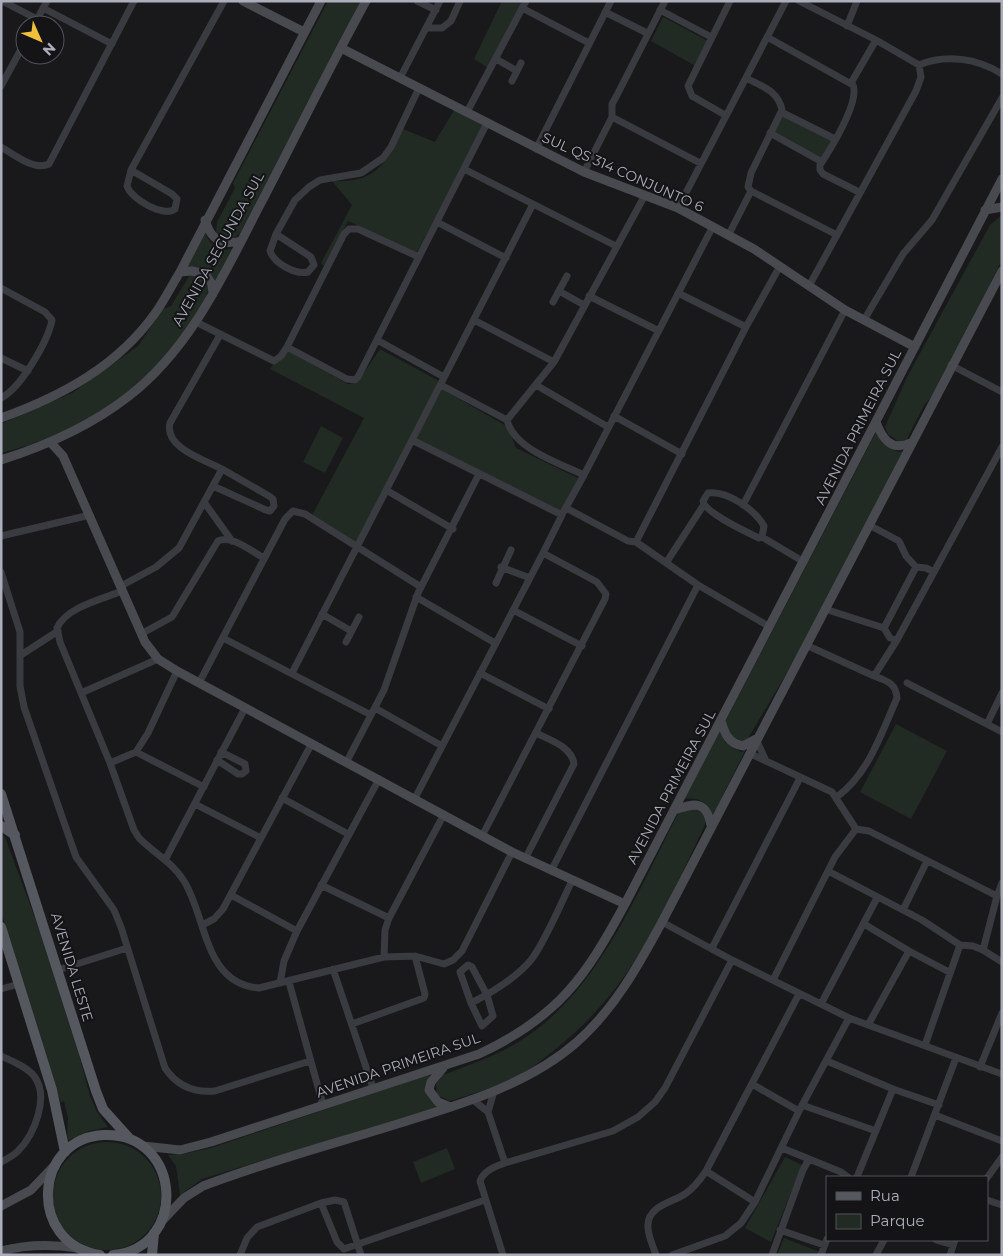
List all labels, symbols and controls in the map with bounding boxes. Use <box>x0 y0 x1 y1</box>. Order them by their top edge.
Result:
north arrow <box>15 15 65 65</box>
text: N <box>39 39 60 60</box>
street label: SUL QS 314 CONJUNTO 6 <box>539 128 707 216</box>
street label: AVENIDA SEGUNDA SUL <box>168 168 268 329</box>
street label: AVENIDA PRIMEIRA SUL <box>811 346 905 508</box>
street label: AVENIDA PRIMEIRA SUL <box>623 706 720 867</box>
street label: AVENIDA LESTE <box>47 910 97 1024</box>
street label: AVENIDA PRIMEIRA SUL <box>314 1028 483 1102</box>
legend <box>826 1176 988 1241</box>
text: Rua <box>870 1186 900 1205</box>
text: Parque <box>870 1211 925 1230</box>

